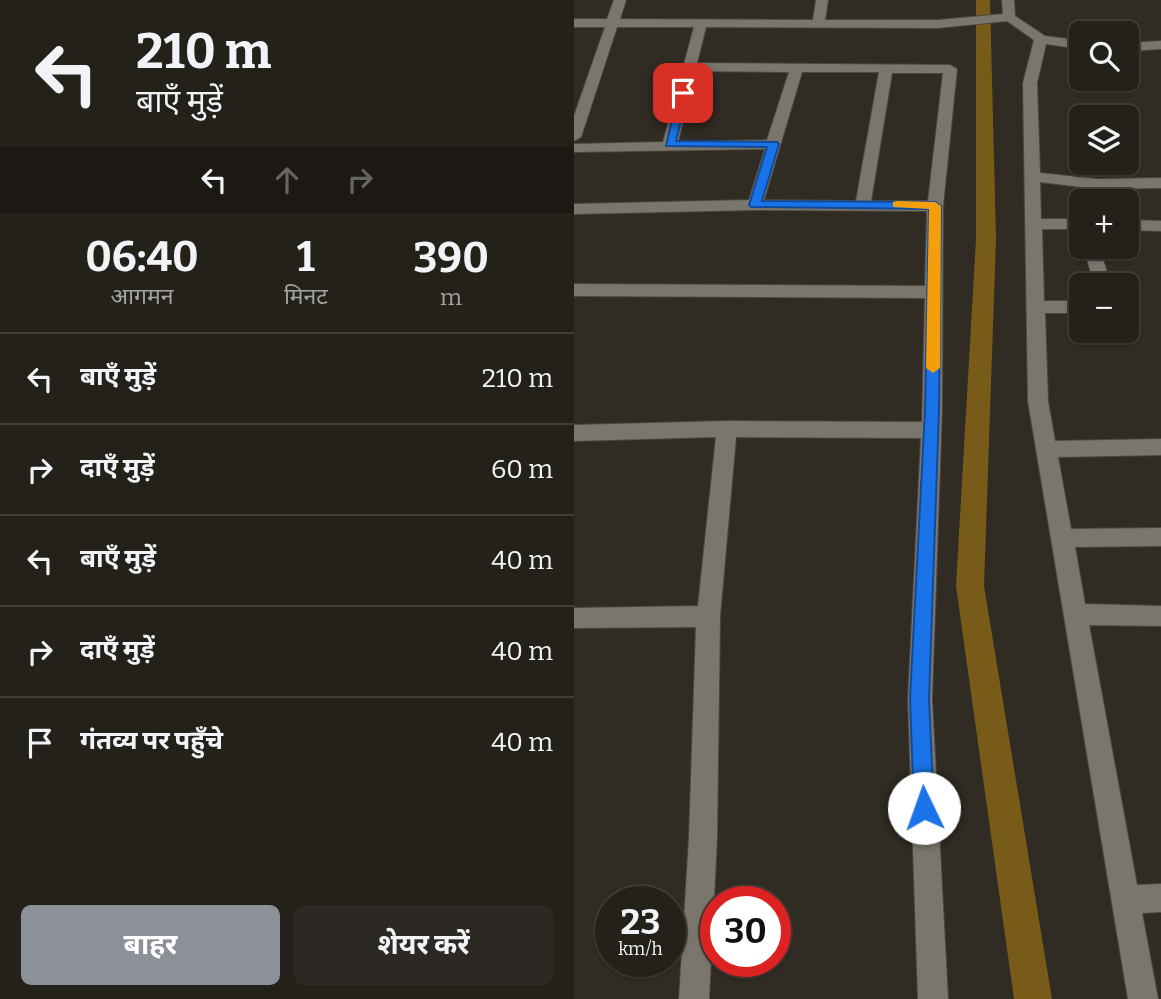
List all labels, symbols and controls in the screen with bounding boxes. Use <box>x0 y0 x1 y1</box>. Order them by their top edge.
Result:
map controls <box>1069 21 1139 343</box>
button: search <box>1069 21 1139 91</box>
text: 210 m <box>136 22 271 81</box>
icon: left <box>21 28 112 119</box>
pin <box>653 63 713 123</box>
icon: arrive <box>664 74 702 112</box>
text: बाएँ मुड़ें <box>136 82 223 120</box>
button: layers <box>1069 105 1139 175</box>
icon: left <box>195 161 233 199</box>
icon: ahead <box>268 161 306 199</box>
icon: right <box>341 161 379 199</box>
button: + <box>1069 189 1139 259</box>
text: 06:40 <box>85 232 199 282</box>
text: 1 <box>297 232 315 282</box>
text: 390 <box>413 233 489 283</box>
button: − <box>1069 273 1139 343</box>
text: आगमन <box>110 282 173 310</box>
text: मिनट <box>284 282 328 310</box>
text: m <box>440 283 462 311</box>
icon: left <box>21 360 59 398</box>
text: बाएँ मुड़ें <box>80 361 156 392</box>
text: 210 m <box>482 363 553 394</box>
icon: right <box>21 451 59 489</box>
text: दाएँ मुड़ें <box>80 452 155 483</box>
text: 60 m <box>491 454 553 485</box>
icon: left <box>21 542 59 580</box>
text: बाएँ मुड़ें <box>80 543 156 574</box>
text: 40 m <box>491 545 553 576</box>
icon: right <box>21 633 59 671</box>
text: दाएँ मुड़ें <box>80 634 155 665</box>
text: 40 m <box>491 636 553 667</box>
icon: arrive <box>21 724 59 762</box>
text: गंतव्य पर पहुँचे <box>80 725 223 756</box>
text: 40 m <box>491 727 553 758</box>
position arrow <box>887 771 961 845</box>
speed limit sign: 30 <box>700 886 791 977</box>
text: 23 <box>621 901 660 943</box>
button: बाहर <box>21 905 280 985</box>
button: शेयर करें <box>294 905 553 985</box>
text: km/h <box>618 938 663 960</box>

